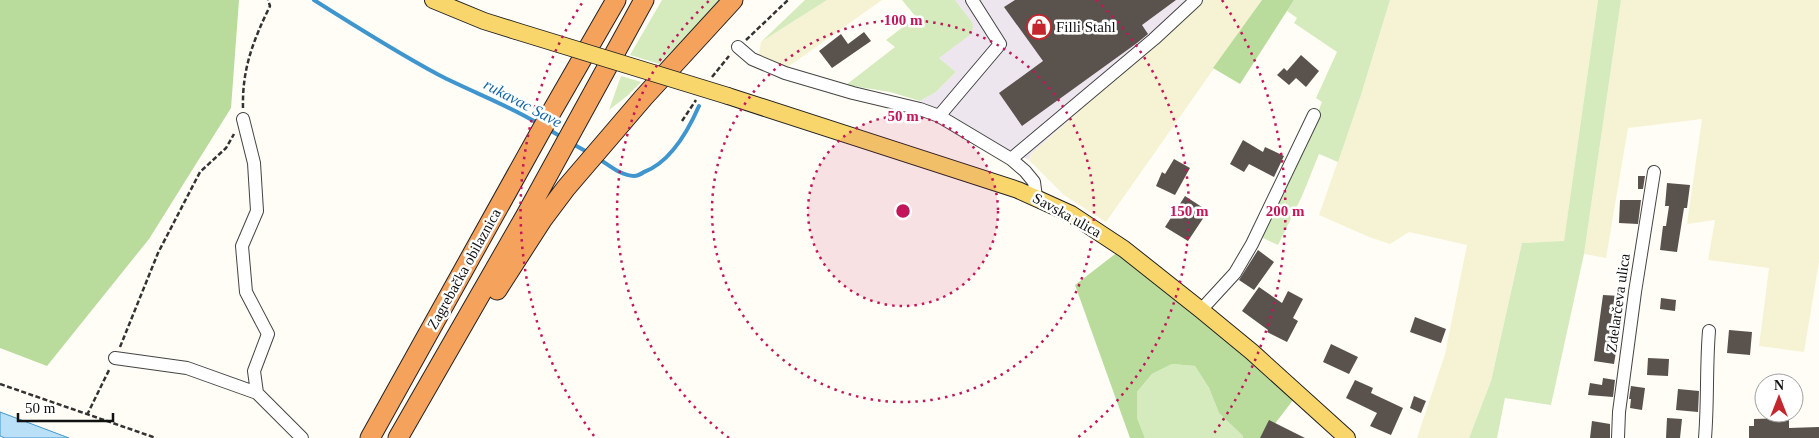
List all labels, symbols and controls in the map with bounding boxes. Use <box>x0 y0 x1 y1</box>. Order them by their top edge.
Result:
text: 100 m <box>884 12 923 28</box>
shop icon: Filli Stahl <box>1026 14 1052 40</box>
place label: Filli Stahl <box>1056 19 1116 35</box>
water label: rukavac Save <box>481 75 565 131</box>
text: 50 m <box>887 108 919 124</box>
street label: Savska ulica <box>1030 190 1104 240</box>
centre of rings <box>894 202 912 220</box>
text: 150 m <box>1170 203 1209 219</box>
text: 200 m <box>1266 203 1305 219</box>
street label: Zagrebačka obilaznica <box>424 206 504 332</box>
street label: Zdelarčeva ulica <box>1603 252 1633 353</box>
north arrow <box>1754 373 1804 423</box>
text: N <box>1774 378 1784 393</box>
scale bar <box>18 390 112 422</box>
text: 50 m <box>25 400 56 416</box>

